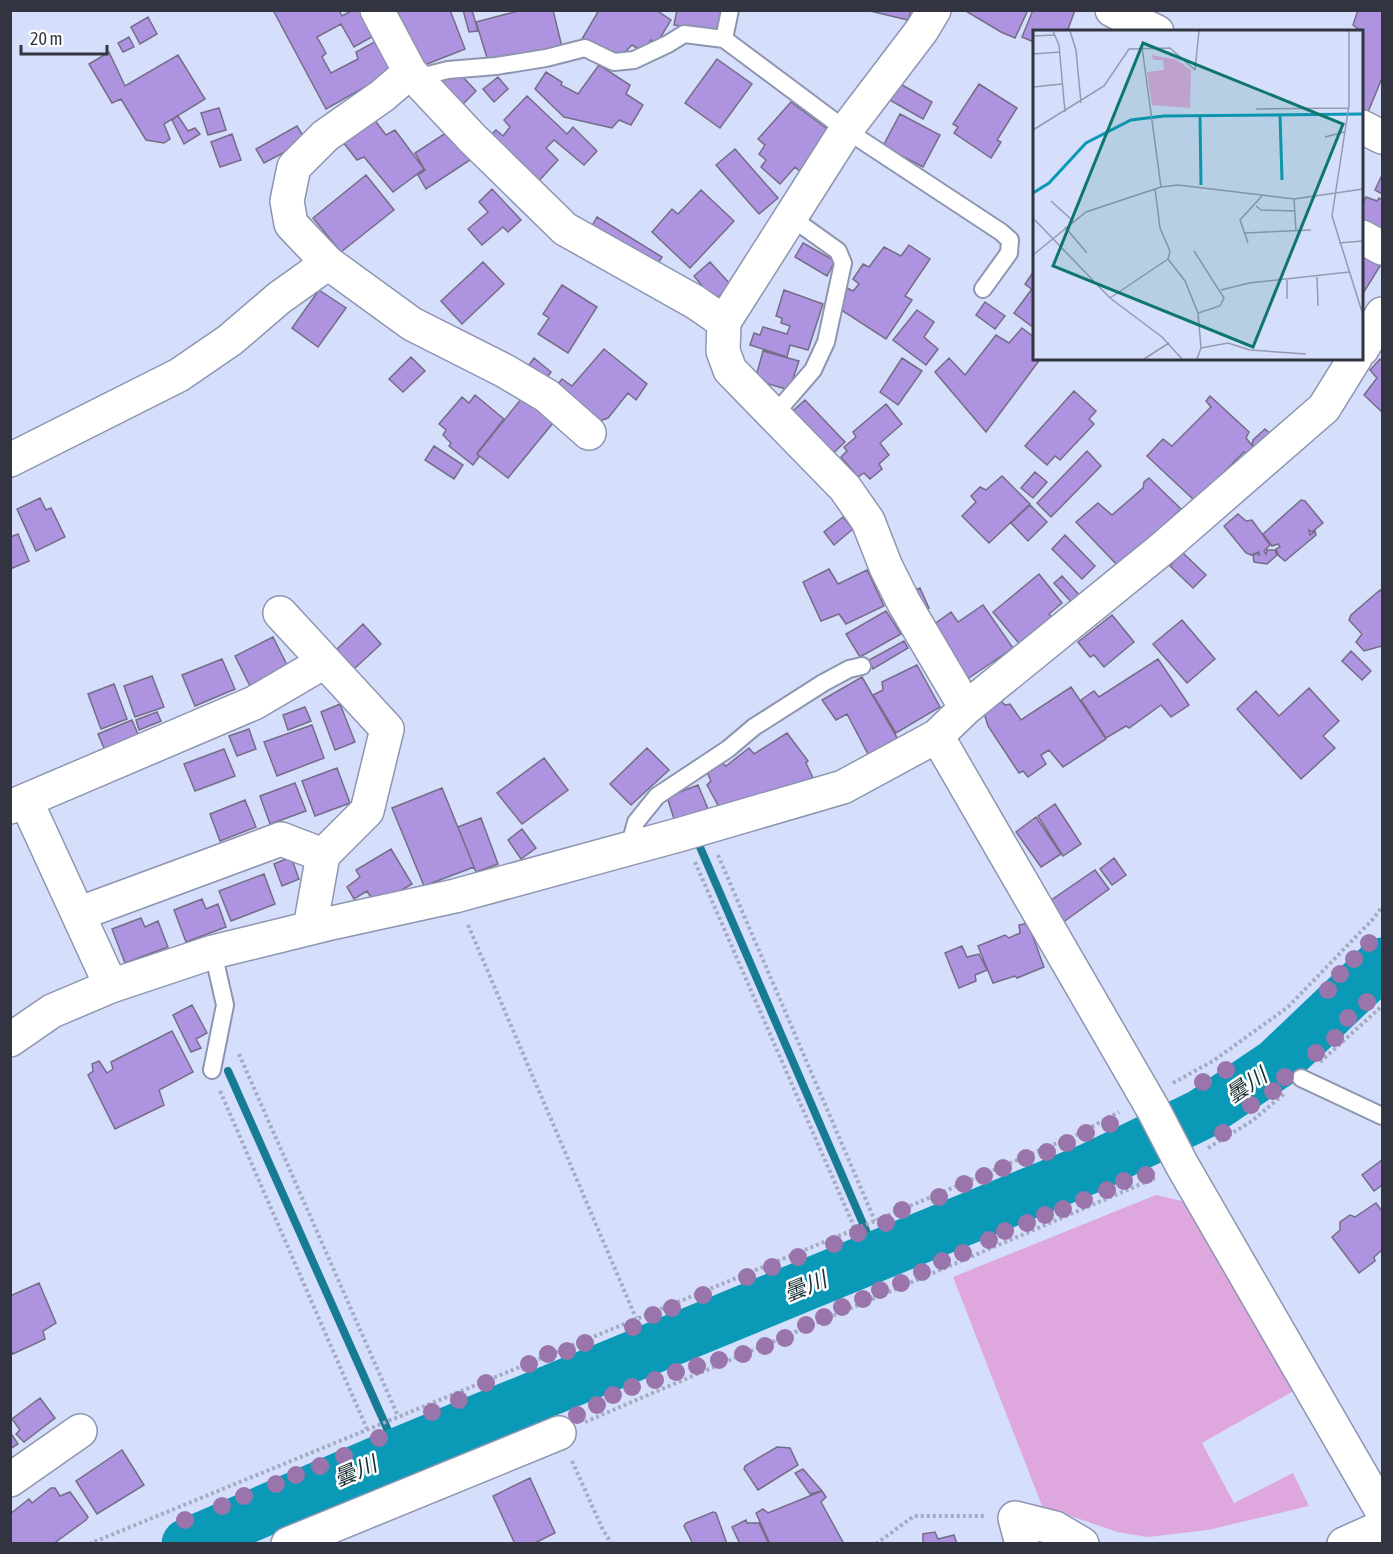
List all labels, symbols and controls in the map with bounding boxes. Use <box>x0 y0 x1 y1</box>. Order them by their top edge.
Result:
scale bar <box>21 18 106 56</box>
text: 20 m <box>30 28 62 49</box>
inset map <box>1033 30 1363 360</box>
water label: 曇川 <box>1220 1061 1273 1108</box>
water label: 曇川 <box>780 1265 832 1306</box>
water label: 曇川 <box>330 1450 382 1492</box>

